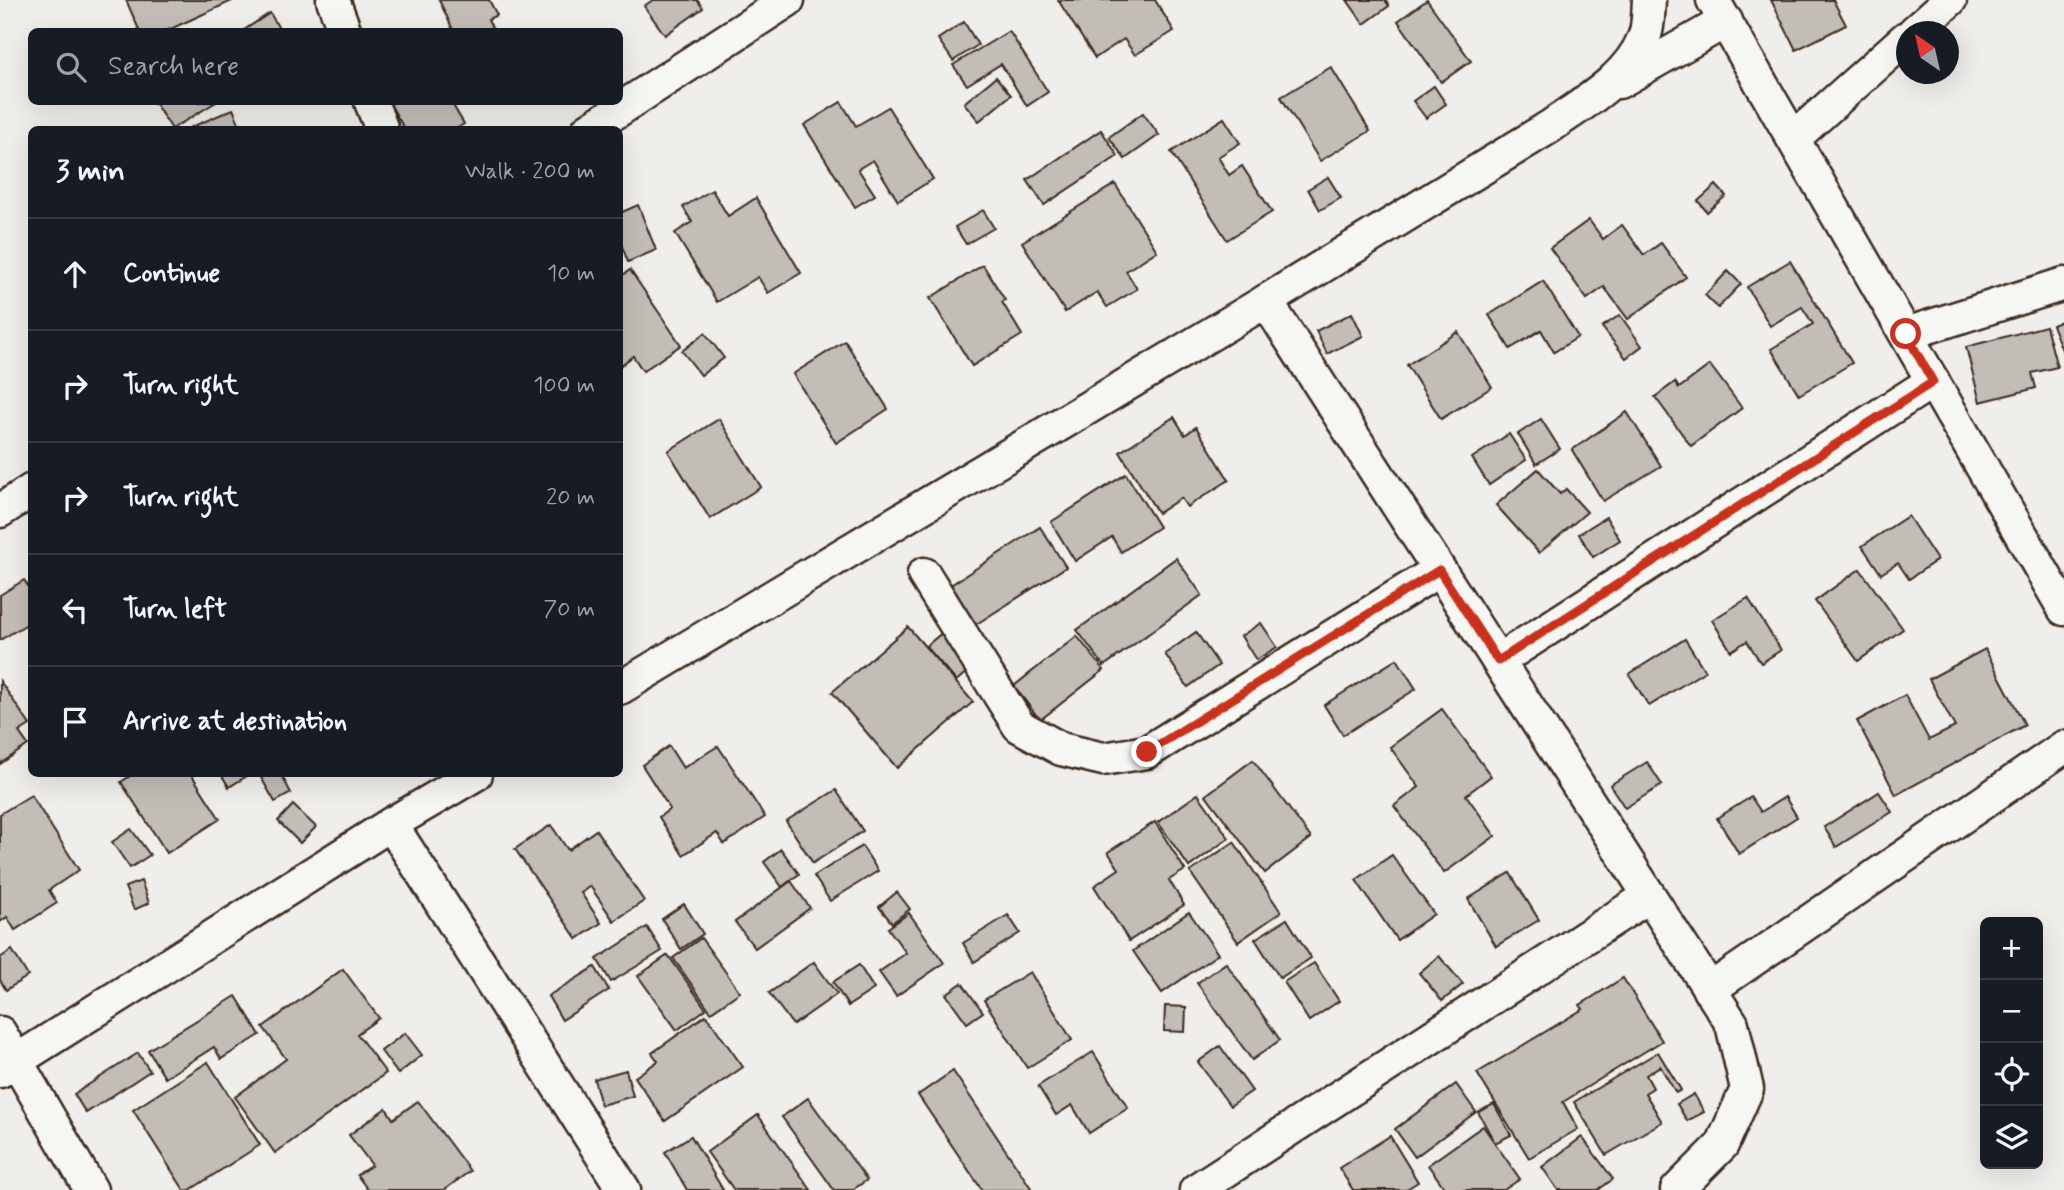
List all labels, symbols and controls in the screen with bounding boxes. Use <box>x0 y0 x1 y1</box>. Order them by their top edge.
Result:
north arrow <box>1896 21 1959 84</box>
search box <box>28 28 623 105</box>
icon: search <box>52 48 90 86</box>
text: Search here <box>108 50 239 84</box>
text: 3 min <box>56 152 125 191</box>
text: Walk · 200 m <box>465 157 595 187</box>
icon: ahead <box>56 255 94 293</box>
text: Continue <box>123 257 220 291</box>
text: 10 m <box>547 259 595 289</box>
route start <box>1890 318 1921 349</box>
icon: right <box>56 367 94 405</box>
text: Turn right <box>123 369 239 403</box>
text: 100 m <box>533 371 595 401</box>
icon: right <box>56 479 94 517</box>
text: Turn right <box>123 481 239 515</box>
text: 20 m <box>546 483 595 513</box>
icon: left <box>56 591 94 629</box>
text: Turn left <box>123 593 227 627</box>
text: 70 m <box>543 595 595 625</box>
icon: arrive <box>56 703 94 741</box>
text: Arrive at destination <box>123 705 347 739</box>
route end <box>1131 736 1162 767</box>
map controls <box>1980 917 2043 1169</box>
button: + <box>1980 917 2043 980</box>
button: − <box>1980 980 2043 1043</box>
button: locate <box>1980 1043 2043 1106</box>
button: layers <box>1980 1106 2043 1169</box>

